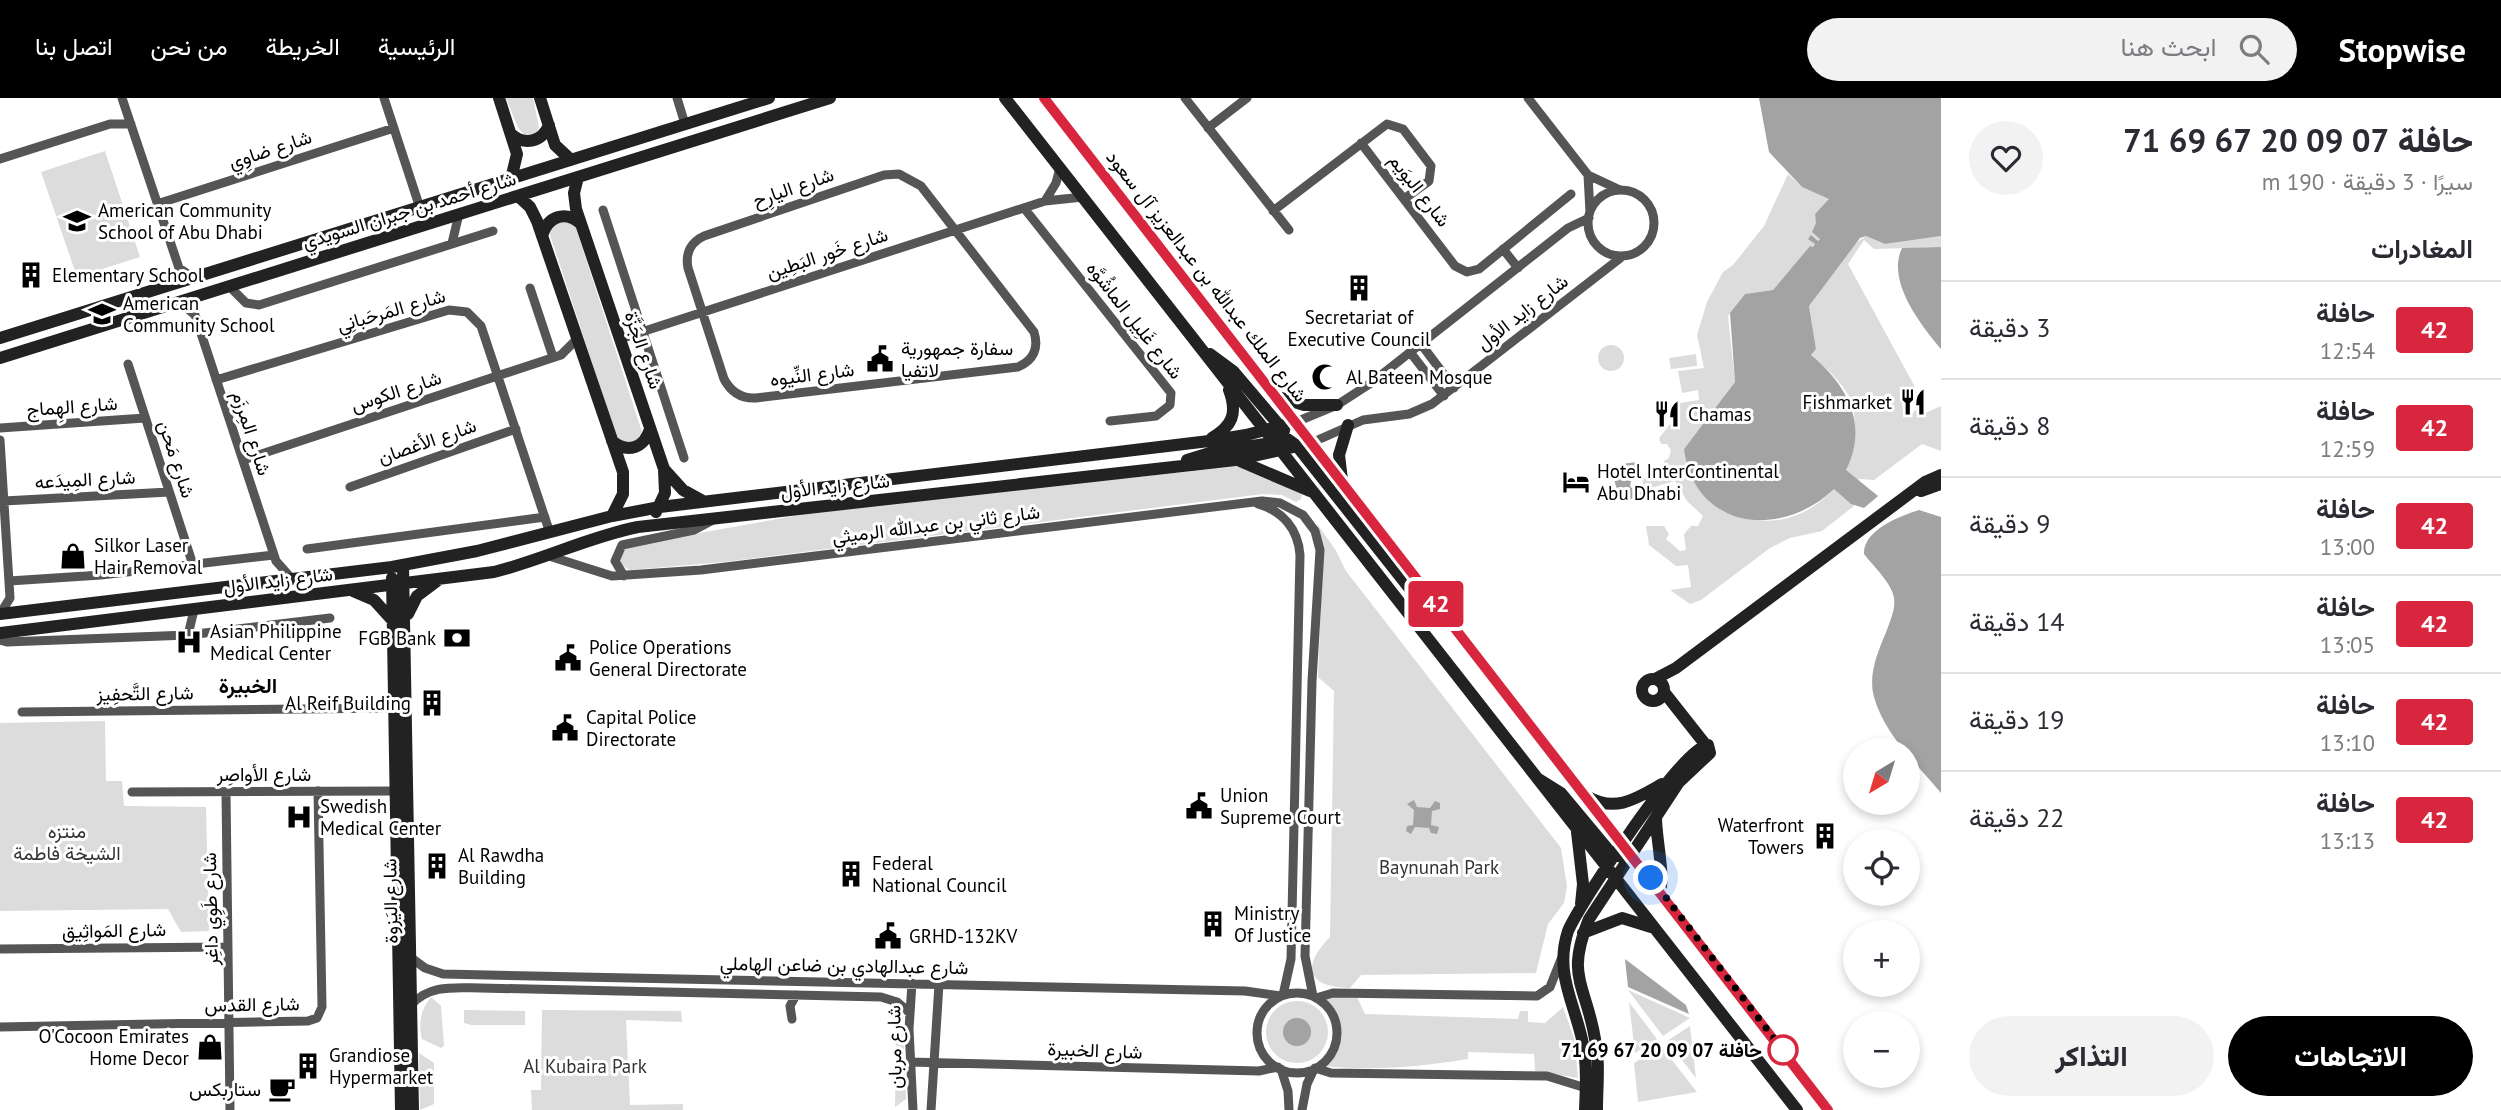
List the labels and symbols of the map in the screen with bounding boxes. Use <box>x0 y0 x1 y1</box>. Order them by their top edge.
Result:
street label: شارع ضاوِي <box>225 124 316 178</box>
street label: شارع الملك عبدالله بن عبدالعزيز آل سعود <box>1101 146 1313 407</box>
street label: شارع البوَيم <box>1383 149 1456 232</box>
street label: شارع اليارِح <box>749 162 838 215</box>
street label: شارع أحمد بن جبران السويدي <box>299 166 520 258</box>
place label: American Community School of Abu Dhabi <box>98 198 272 244</box>
school or university icon: American Community School of Abu Dhabi <box>62 206 92 236</box>
street label: شارع خَور البَطِين <box>763 222 891 285</box>
street label: شارع غَلِيل الماشُوَّه <box>1081 256 1188 384</box>
building icon: Elementary School <box>16 260 46 290</box>
place label: Elementary School <box>52 263 204 287</box>
street label: شارع زايد الأول <box>1471 269 1573 356</box>
building icon: Secretariat of Executive Council <box>1344 273 1374 303</box>
street label: شارع المَرحَبانِي <box>334 283 449 341</box>
place label: American Community School <box>123 291 275 337</box>
school or university icon: American Community School <box>87 299 117 329</box>
place label: Secretariat of Executive Council <box>1287 305 1431 351</box>
street label: شارع الجَزَّة <box>619 308 669 392</box>
place label: سفارة جمهورية لاتفيا <box>901 336 1013 382</box>
public building icon: سفارة جمهورية لاتفيا <box>865 344 895 374</box>
street label: شارع النِّيوه <box>768 357 856 392</box>
mosque icon: Al Bateen Mosque <box>1310 362 1340 392</box>
street label: شارع الكوس <box>348 365 445 418</box>
place label: Al Bateen Mosque <box>1346 365 1492 389</box>
restaurant icon: Fishmarket <box>1898 387 1928 417</box>
street label: شارع المِرزَم <box>226 388 277 479</box>
place label: Fishmarket <box>1802 390 1893 414</box>
street label: شارع الهِماج <box>26 391 119 425</box>
restaurant icon: Chamas <box>1652 399 1682 429</box>
place label: Chamas <box>1688 402 1752 426</box>
street label: شارع الأغصان <box>375 413 480 470</box>
street label: شارع مَحن <box>152 417 201 501</box>
place label: Hotel InterContinental Abu Dhabi <box>1597 459 1779 505</box>
street label: شارع المِيدَعه <box>34 464 136 495</box>
hotel icon: Hotel InterContinental Abu Dhabi <box>1561 467 1591 497</box>
street label: شارع زايد الأول <box>779 468 891 505</box>
street label: شارع ثاني بن عبدالله الرميثي <box>831 499 1042 553</box>
place label: Silkor Laser Hair Removal <box>94 533 203 579</box>
shop icon: Silkor Laser Hair Removal <box>58 541 88 571</box>
street label: شارع زايد الأول <box>222 561 334 600</box>
line badge: 42 <box>1404 581 1468 627</box>
place label: Asian Philippine Medical Center <box>210 619 342 665</box>
bank icon: FGB Bank <box>442 623 472 653</box>
place label: FGB Bank <box>358 626 436 650</box>
hospital icon: Asian Philippine Medical Center <box>174 627 204 657</box>
place label: Police Operations General Directorate <box>589 635 747 681</box>
public building icon: Police Operations General Directorate <box>553 643 583 673</box>
district label: الخبيرة <box>219 672 277 699</box>
street label: شارع التَّحفِيز <box>95 680 194 707</box>
building icon: Al Reif Building <box>417 688 447 718</box>
place label: Al Reif Building <box>285 691 411 715</box>
place label: Capital Police Directorate <box>586 705 696 751</box>
public building icon: Capital Police Directorate <box>550 713 580 743</box>
north arrow <box>1843 738 1920 816</box>
street label: شارع الأواصِر <box>216 762 311 787</box>
place label: Union Supreme Court <box>1220 783 1342 829</box>
public building icon: Union Supreme Court <box>1184 791 1214 821</box>
place label: Swedish Medical Center <box>320 794 442 840</box>
hospital icon: Swedish Medical Center <box>284 802 314 832</box>
place label: Waterfront Towers <box>1718 813 1805 859</box>
park label: منتزه الشيخة فاطمة <box>13 819 121 865</box>
building icon: Waterfront Towers <box>1810 821 1840 851</box>
place label: Al Rawdha Building <box>458 843 544 889</box>
building icon: Al Rawdha Building <box>422 851 452 881</box>
place label: Federal National Council <box>872 851 1007 897</box>
street label: شارع طَوِي داغِر <box>197 852 227 967</box>
park label: Baynunah Park <box>1379 855 1499 879</box>
street label: شارع اليَزوة <box>377 858 404 944</box>
building icon: Federal National Council <box>836 859 866 889</box>
your location <box>1633 860 1668 895</box>
place label: Ministry Of Justice <box>1234 901 1311 947</box>
building icon: Ministry Of Justice <box>1198 909 1228 939</box>
street label: شارع المَواثِيق <box>62 917 166 944</box>
public building icon: GRHD-132KV <box>873 921 903 951</box>
place label: GRHD-132KV <box>909 924 1018 948</box>
street label: شارع عبدالهادي بن ضاعن الهاملي <box>719 951 968 983</box>
street label: شارع القدس <box>204 991 300 1018</box>
street label: شارع مربان <box>881 1005 908 1089</box>
place label: O'Cocoon Emirates Home Decor <box>39 1024 190 1070</box>
shop icon: O'Cocoon Emirates Home Decor <box>195 1032 225 1062</box>
marker: حافلة 07 09 20 67 69 71 <box>1768 1035 1798 1065</box>
street label: شارع الخبيرة <box>1047 1036 1143 1065</box>
place label: حافلة 07 09 20 67 69 71 <box>1561 1038 1762 1062</box>
place label: Grandiose Hypermarket <box>329 1043 434 1089</box>
building icon: Grandiose Hypermarket <box>293 1051 323 1081</box>
park label: Al Kubaira Park <box>523 1054 647 1078</box>
cafe icon: ستاربكس <box>267 1074 297 1104</box>
place label: ستاربكس <box>189 1077 261 1101</box>

